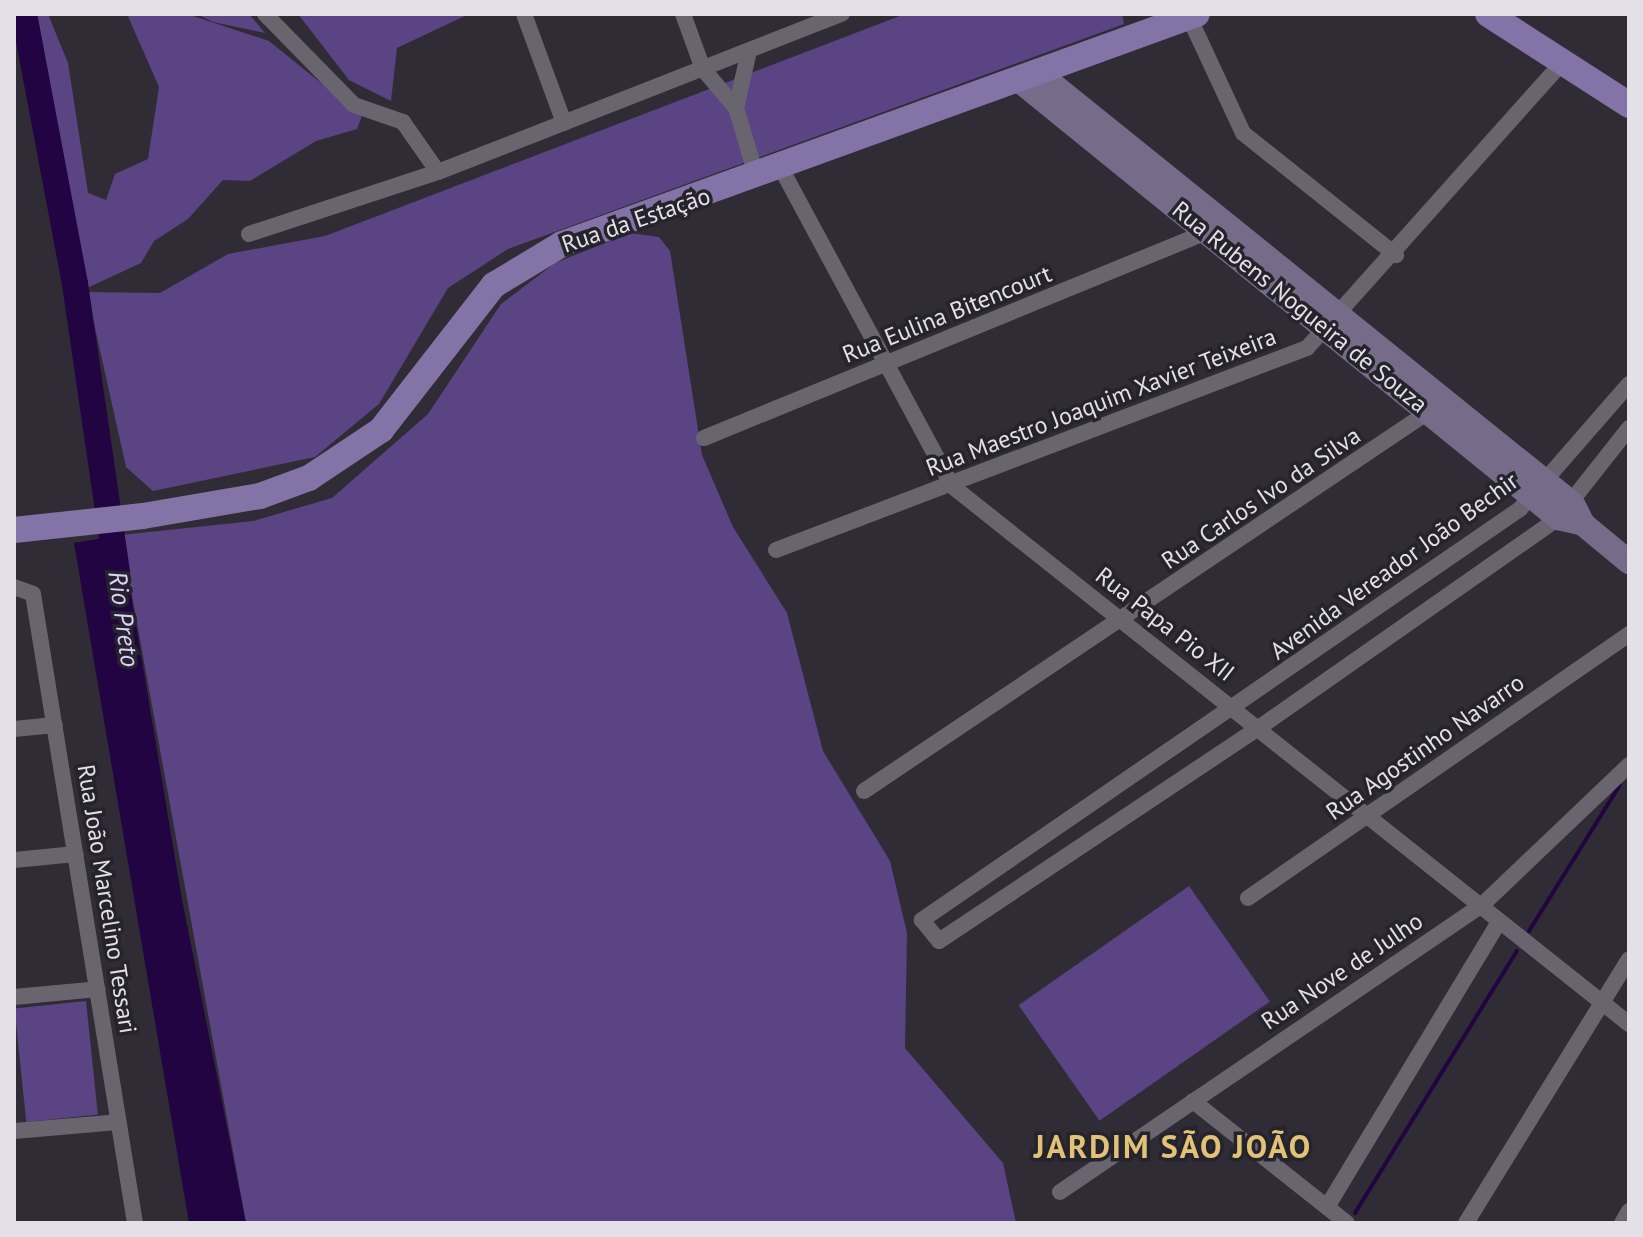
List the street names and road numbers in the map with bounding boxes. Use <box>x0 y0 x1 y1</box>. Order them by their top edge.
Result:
street label: Rua da Estação <box>558 181 714 259</box>
street label: Rua Rubens Nogueira de Souza <box>1167 195 1433 419</box>
street label: Rua Eulina Bitencourt <box>838 259 1056 369</box>
street label: Rua Maestro Joaquim Xavier Teixeira <box>921 322 1281 482</box>
street label: Rua Carlos Ivo da Silva <box>1156 421 1366 575</box>
street label: Avenida Vereador João Bechir <box>1264 466 1524 666</box>
street label: Rua Papa Pio XII <box>1090 561 1240 687</box>
street label: Rua Agostinho Navarro <box>1320 668 1530 826</box>
street label: Rua João Marcelino Tessari <box>71 762 143 1036</box>
street label: Rua Nove de Julho <box>1256 906 1428 1036</box>

